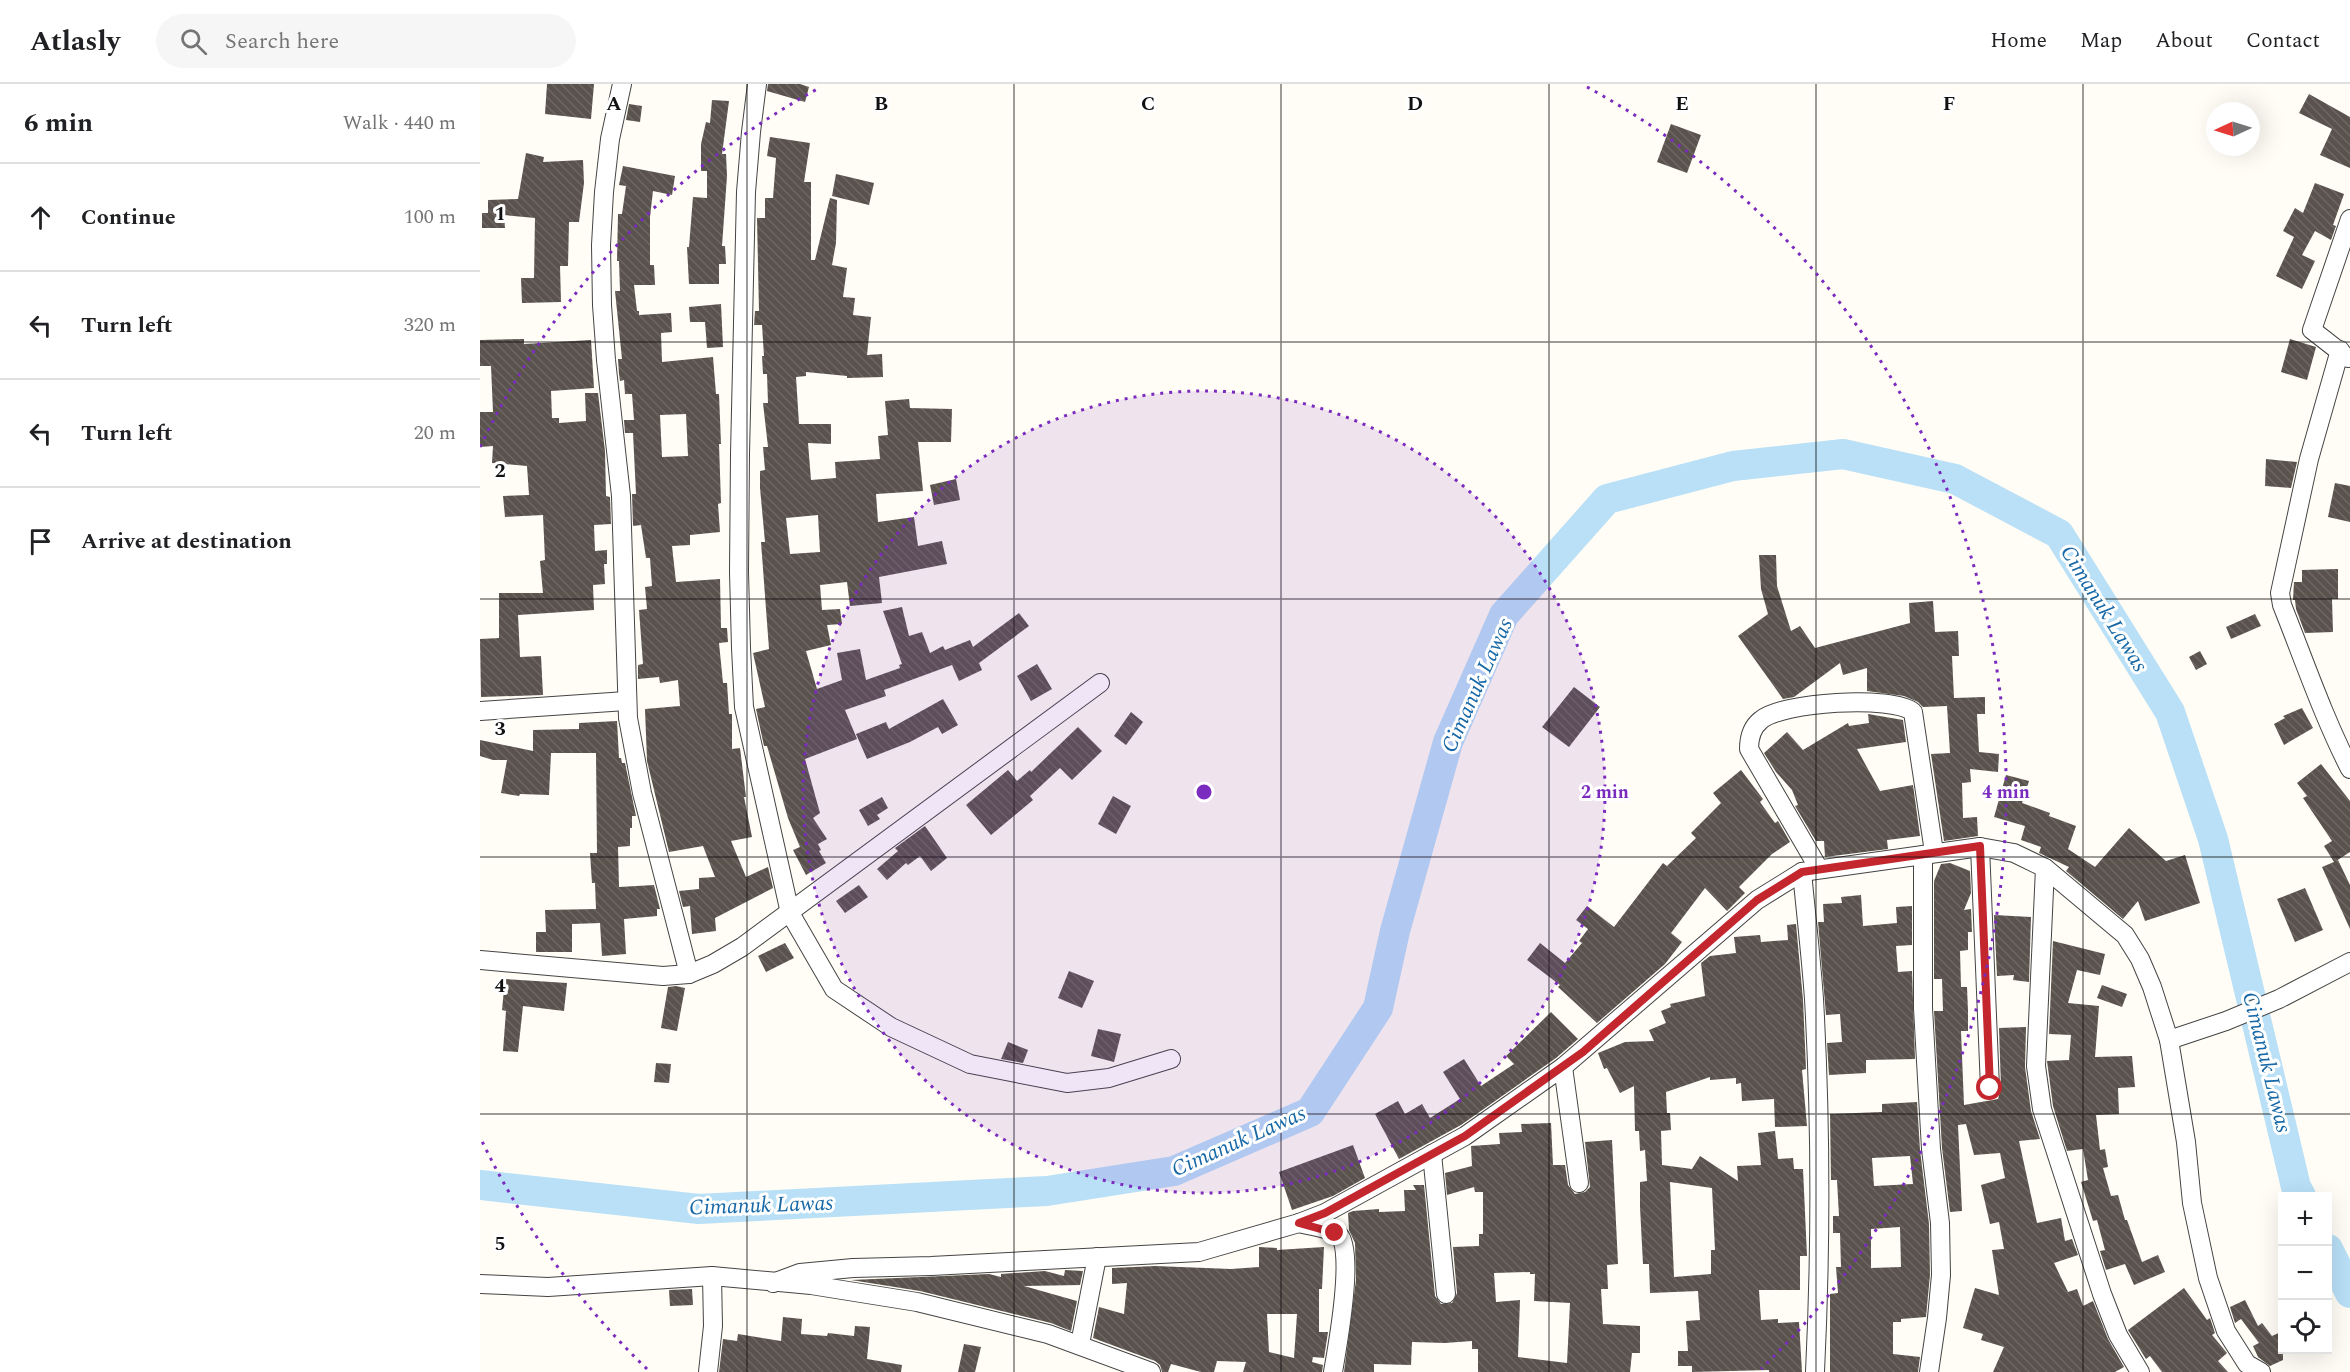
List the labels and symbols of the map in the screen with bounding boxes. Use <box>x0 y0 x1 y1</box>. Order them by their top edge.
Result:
text: A <box>606 89 622 119</box>
text: B <box>874 89 888 119</box>
text: C <box>1141 89 1155 119</box>
text: D <box>1407 89 1423 119</box>
text: E <box>1675 89 1689 119</box>
text: F <box>1943 89 1955 119</box>
north arrow <box>2206 102 2260 156</box>
text: 1 <box>494 199 506 229</box>
text: 2 <box>494 456 506 486</box>
water label: Cimanuk Lawas <box>2052 539 2156 679</box>
water label: Cimanuk Lawas <box>1433 613 1522 758</box>
text: 3 <box>494 714 506 744</box>
text: 2 min <box>1581 779 1629 806</box>
text: 4 min <box>1982 779 2030 806</box>
centre of rings <box>1194 782 1214 802</box>
text: 4 <box>494 971 506 1001</box>
water label: Cimanuk Lawas <box>2233 988 2300 1137</box>
route start <box>1976 1074 2002 1100</box>
water label: Cimanuk Lawas <box>1166 1097 1311 1186</box>
water label: Cimanuk Lawas <box>688 1186 834 1225</box>
route end <box>1321 1219 1347 1245</box>
text: 5 <box>494 1229 506 1259</box>

